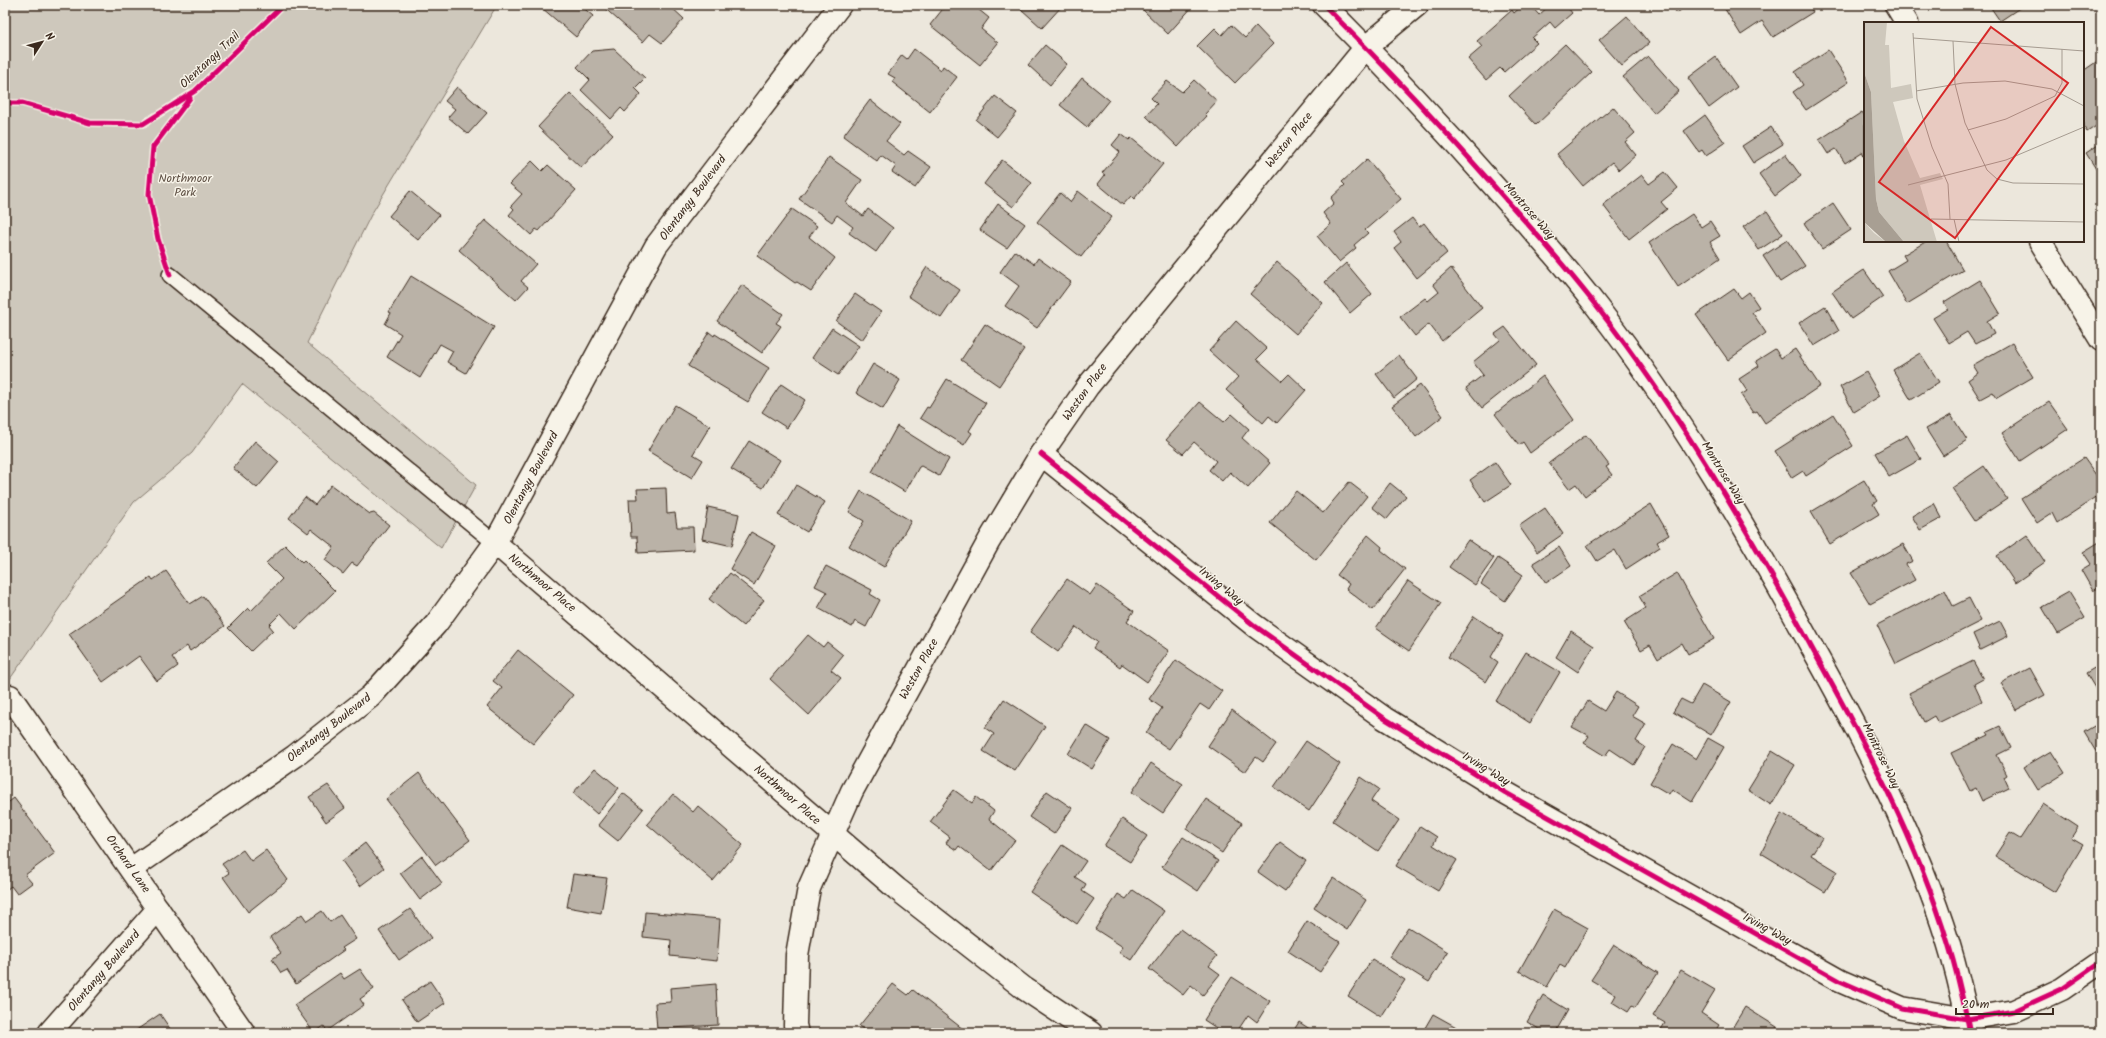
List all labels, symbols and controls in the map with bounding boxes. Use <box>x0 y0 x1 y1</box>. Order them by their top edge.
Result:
north arrow <box>22 22 62 62</box>
inset map <box>1864 22 2084 242</box>
street label: Olentangy Trail <box>175 27 245 93</box>
text: N <box>40 29 59 45</box>
street label: Weston Place <box>1261 108 1318 172</box>
street label: Olentangy Boulevard <box>654 150 732 245</box>
park label: Northmoor Park <box>158 169 213 202</box>
street label: Montrose Way <box>1498 178 1560 244</box>
street label: Weston Place <box>1058 359 1113 425</box>
street label: Olentangy Boulevard <box>498 427 564 528</box>
street label: Montrose Way <box>1696 438 1750 509</box>
street label: Northmoor Place <box>504 549 581 618</box>
street label: Irving Way <box>1194 562 1248 610</box>
street label: Weston Place <box>894 635 944 703</box>
street label: Olentangy Boulevard <box>283 688 376 767</box>
street label: Montrose Way <box>1857 720 1905 793</box>
street label: Irving Way <box>1458 747 1514 791</box>
street label: Northmoor Place <box>749 760 825 830</box>
street label: Orchard Lane <box>101 831 155 898</box>
street label: Irving Way <box>1739 908 1795 950</box>
street label: Olentangy Boulevard <box>63 925 146 1016</box>
scale bar <box>1956 990 2053 1016</box>
text: 20 m <box>1962 995 1990 1014</box>

